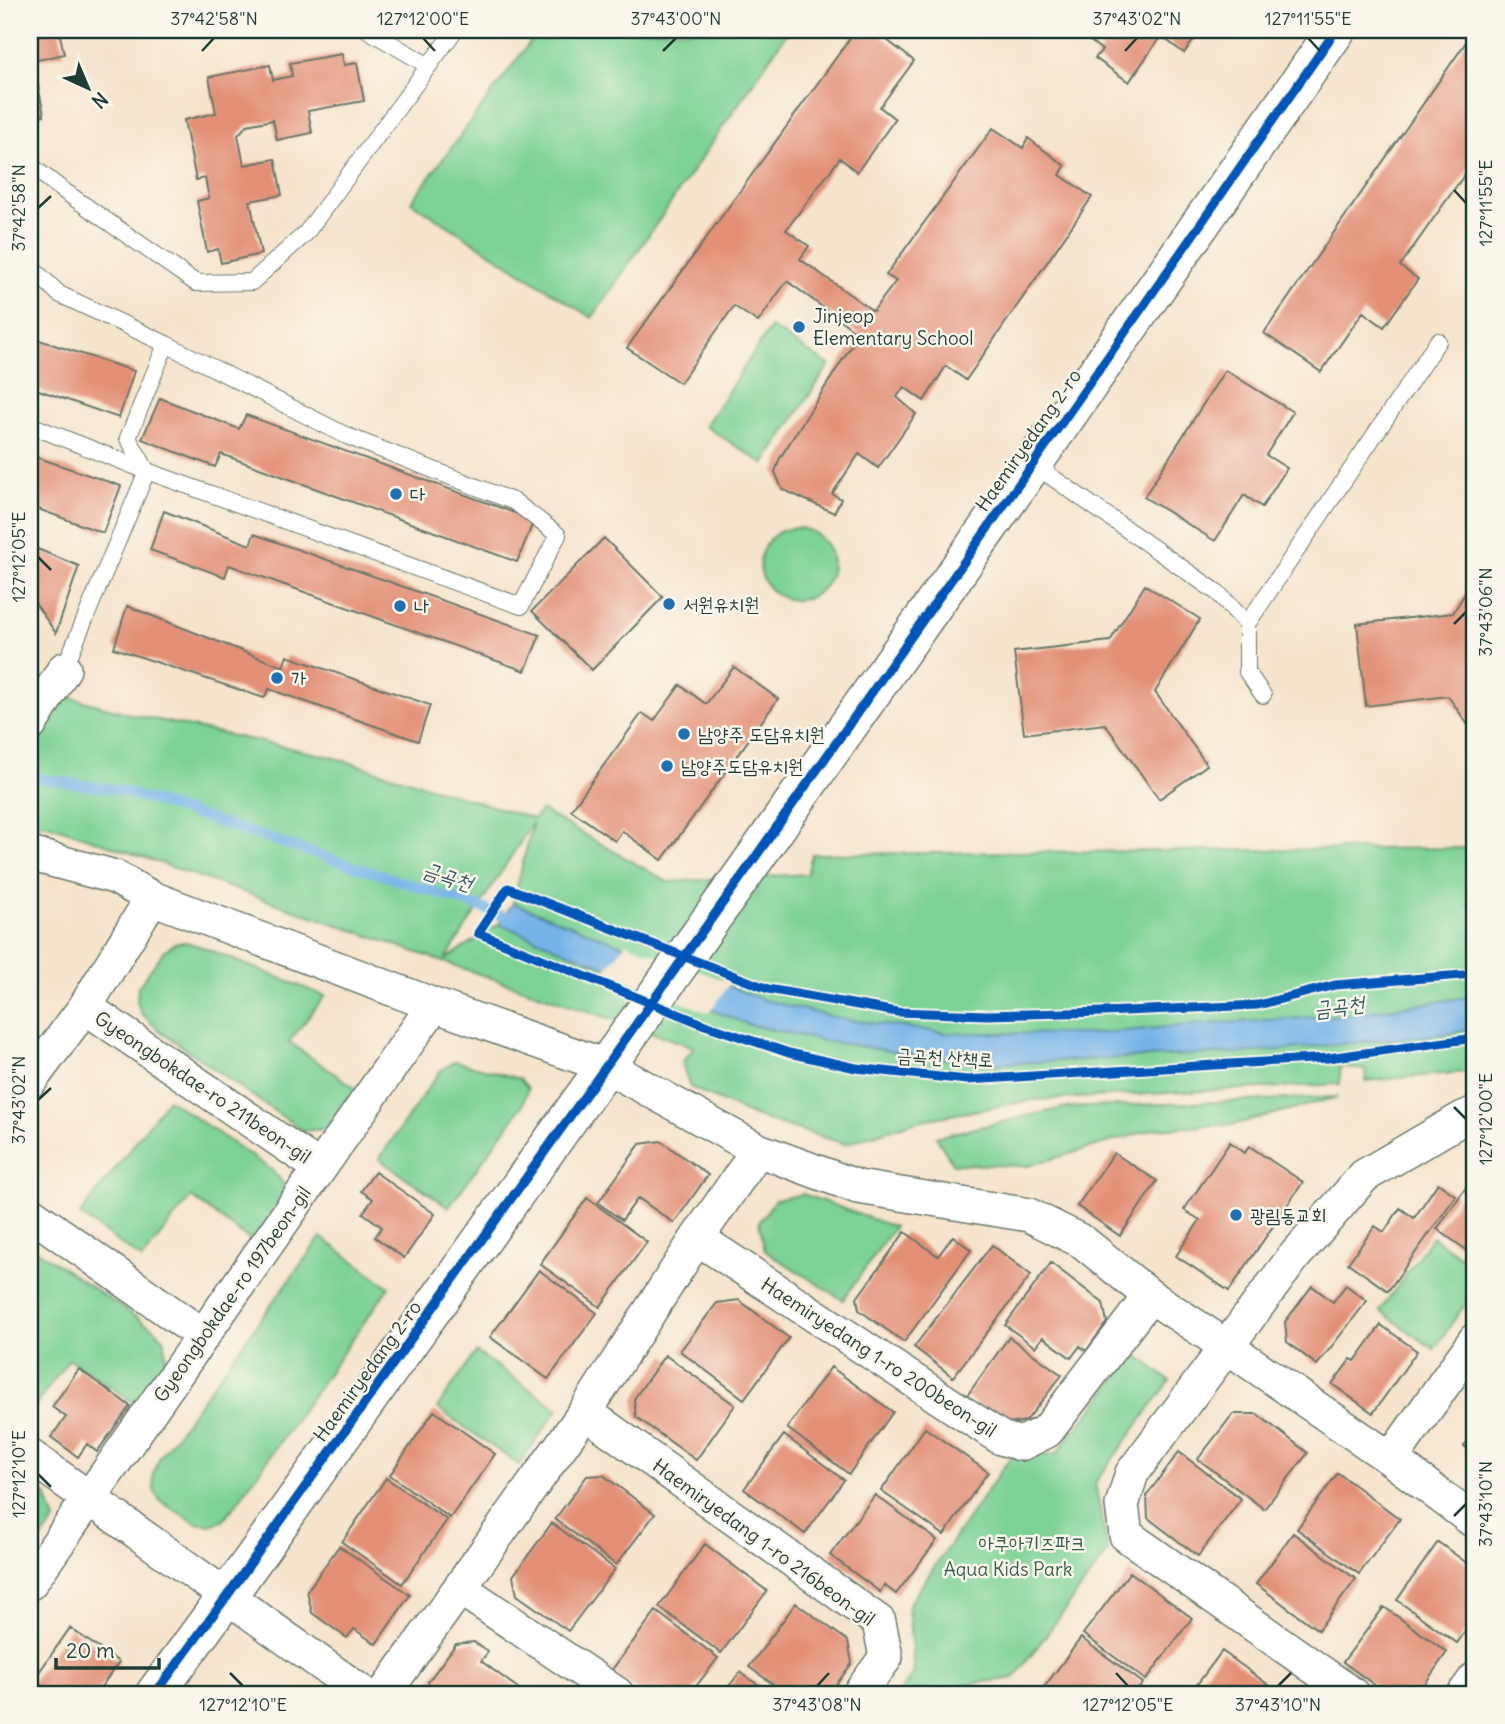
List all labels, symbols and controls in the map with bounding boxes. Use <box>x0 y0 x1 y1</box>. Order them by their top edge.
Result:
text: 37°42'58"N <box>170 7 258 30</box>
text: 127°12'00"E <box>377 7 469 30</box>
text: 37°43'00"N <box>631 7 722 30</box>
text: 37°43'02"N <box>1092 7 1182 30</box>
text: 127°11'55"E <box>1265 7 1352 30</box>
north arrow <box>52 52 122 122</box>
text: N <box>87 87 113 113</box>
text: 127°11'55"E <box>1474 160 1497 247</box>
text: 37°42'58"N <box>7 164 30 252</box>
place label: Jinjeop Elementary School <box>813 304 974 350</box>
marker: Jinjeop Elementary School <box>791 319 807 335</box>
street label: Haemiryedang 2-ro <box>970 364 1086 516</box>
place label: 다 <box>410 482 426 506</box>
marker: 다 <box>388 486 404 502</box>
text: 127°12'05"E <box>7 511 30 603</box>
text: 37°43'06"N <box>1474 567 1497 657</box>
place label: 서원유치원 <box>683 592 759 616</box>
place label: 나 <box>414 594 429 618</box>
marker: 서원유치원 <box>661 596 677 612</box>
marker: 나 <box>392 598 408 614</box>
place label: 가 <box>291 666 307 690</box>
marker: 가 <box>269 670 285 686</box>
place label: 남양주 도담유치원 <box>698 722 825 746</box>
marker: 남양주 도담유치원 <box>676 726 692 742</box>
place label: 남양주도담유치원 <box>681 754 803 778</box>
marker: 남양주도담유치원 <box>659 758 675 774</box>
water label: 금곡천 <box>420 855 478 897</box>
water label: 금곡천 <box>1312 989 1368 1022</box>
street label: Gyeongbokdae-ro 211beon-gil <box>90 1006 316 1168</box>
street label: 금곡천 산책로 <box>896 1042 994 1072</box>
text: 37°43'02"N <box>7 1055 30 1145</box>
text: 127°12'00"E <box>1474 1073 1497 1165</box>
street label: Gyeongbokdae-ro 197beon-gil <box>148 1181 316 1407</box>
place label: 광림동교회 <box>1250 1203 1326 1227</box>
marker: 광림동교회 <box>1228 1207 1244 1223</box>
street label: Haemiryedang 1-ro 200beon-gil <box>757 1272 1001 1442</box>
street label: Haemiryedang 2-ro <box>308 1296 426 1446</box>
text: 127°12'10"E <box>7 1430 30 1518</box>
street label: Haemiryedang 1-ro 216beon-gil <box>648 1453 880 1631</box>
text: 37°43'10"N <box>1474 1461 1497 1547</box>
park label: 아쿠아키즈파크 <box>978 1531 1086 1555</box>
park label: Aqua Kids Park <box>944 1557 1073 1581</box>
scale bar <box>56 1626 159 1670</box>
text: 20 m <box>66 1637 115 1664</box>
text: 127°12'10"E <box>199 1693 287 1716</box>
text: 37°43'08"N <box>772 1693 862 1716</box>
text: 127°12'05"E <box>1082 1693 1174 1716</box>
text: 37°43'10"N <box>1235 1693 1321 1716</box>

